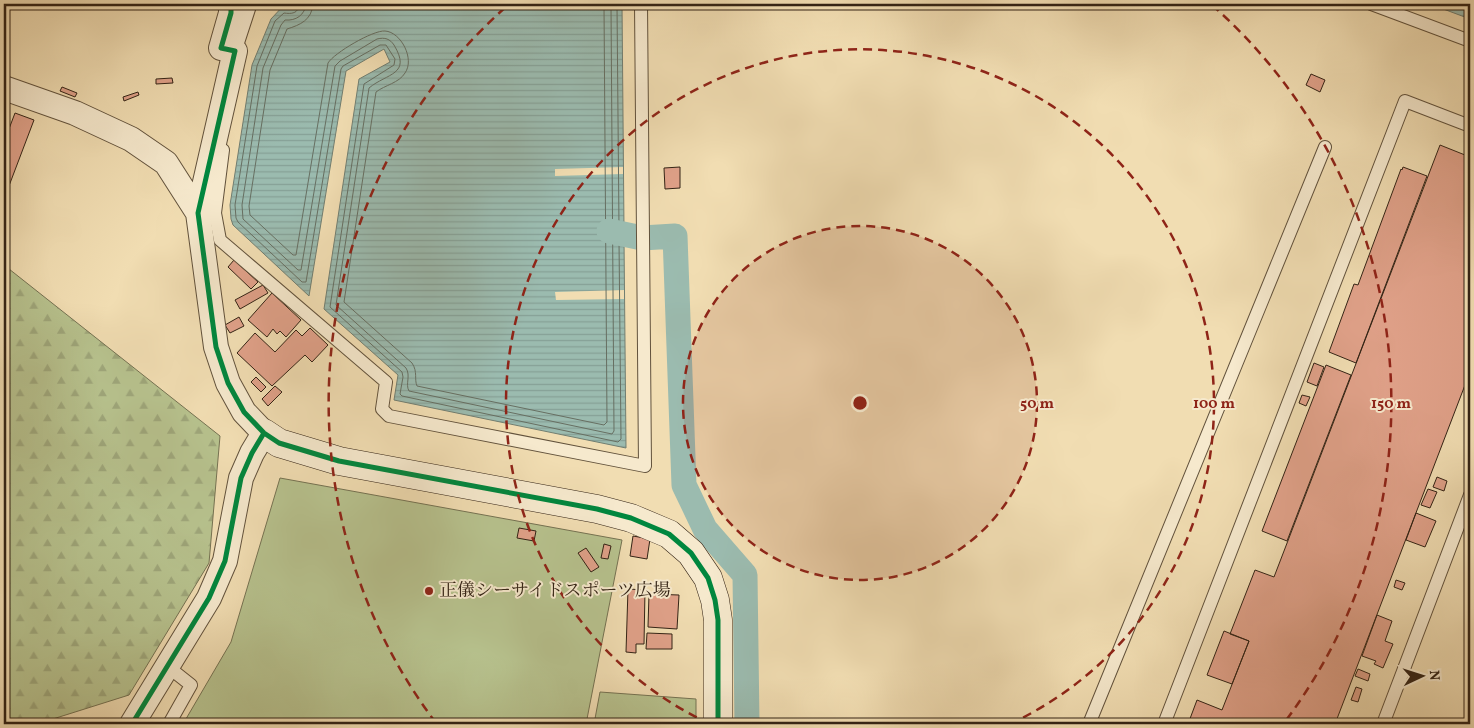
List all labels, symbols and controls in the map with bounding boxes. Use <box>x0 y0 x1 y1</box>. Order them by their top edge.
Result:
centre of rings <box>851 394 869 412</box>
text: 50 m <box>1020 394 1054 415</box>
text: 100 m <box>1193 394 1236 415</box>
text: 150 m <box>1371 394 1411 415</box>
place label: 正儀シーサイドスポーツ広場 <box>439 579 671 604</box>
marker: 正儀シーサイドスポーツ広場 <box>423 585 435 597</box>
north arrow <box>1396 650 1446 700</box>
text: N <box>1424 669 1443 681</box>

